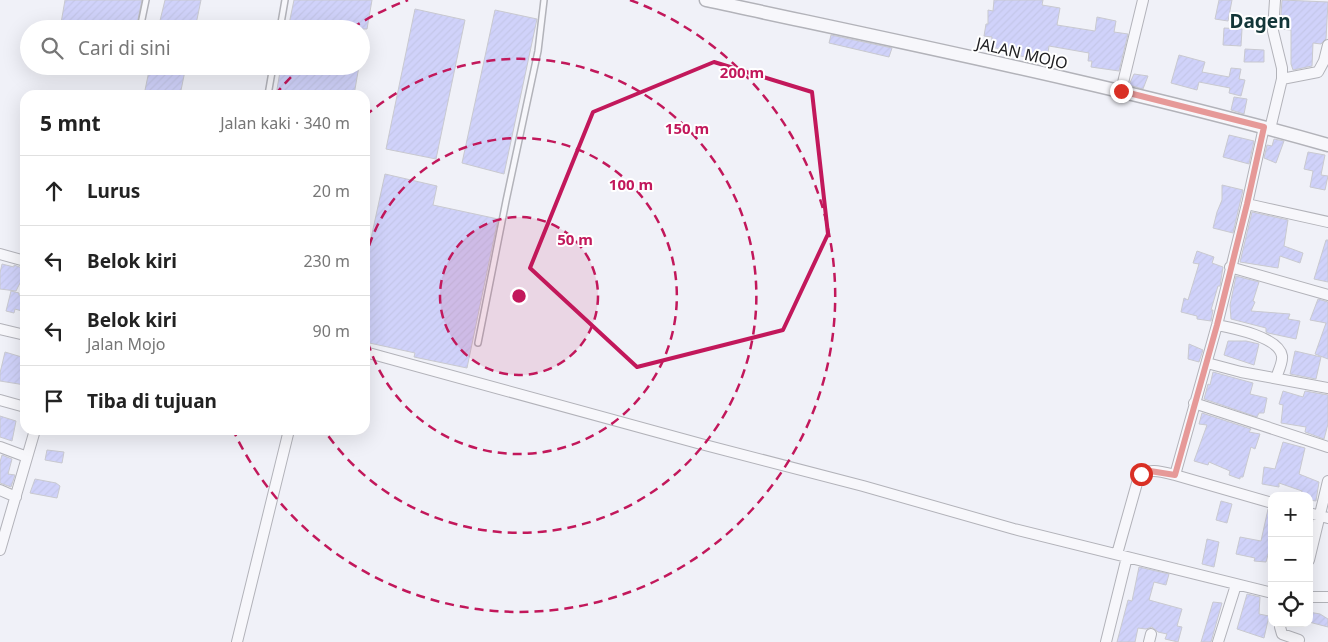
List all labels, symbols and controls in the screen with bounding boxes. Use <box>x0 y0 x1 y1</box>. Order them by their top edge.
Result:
district label: Dagen <box>1230 8 1291 34</box>
search box <box>20 20 370 75</box>
street label: JALAN MOJO <box>972 31 1070 74</box>
icon: search <box>38 34 66 62</box>
text: Cari di sini <box>78 35 171 61</box>
text: 200 m <box>720 62 764 82</box>
route end <box>1110 80 1133 103</box>
text: 5 mnt <box>40 109 101 137</box>
text: Jalan kaki · 340 m <box>220 112 350 134</box>
text: 150 m <box>665 118 709 138</box>
text: 100 m <box>609 174 653 194</box>
icon: ahead <box>40 177 68 205</box>
text: Lurus <box>87 178 140 204</box>
text: 20 m <box>313 180 350 202</box>
text: 50 m <box>557 229 593 249</box>
icon: left <box>40 247 68 275</box>
text: Belok kiri <box>87 248 177 274</box>
text: 230 m <box>303 250 350 272</box>
centre of rings <box>510 287 528 305</box>
text: Belok kiri <box>87 307 177 333</box>
icon: left <box>40 317 68 345</box>
text: 90 m <box>313 320 350 342</box>
text: Jalan Mojo <box>87 333 166 355</box>
icon: arrive <box>40 387 68 415</box>
text: Tiba di tujuan <box>87 388 217 414</box>
route start <box>1130 463 1153 486</box>
map controls <box>1268 492 1313 627</box>
button: + <box>1268 492 1313 537</box>
button: − <box>1268 537 1313 582</box>
button: locate <box>1268 582 1313 627</box>

